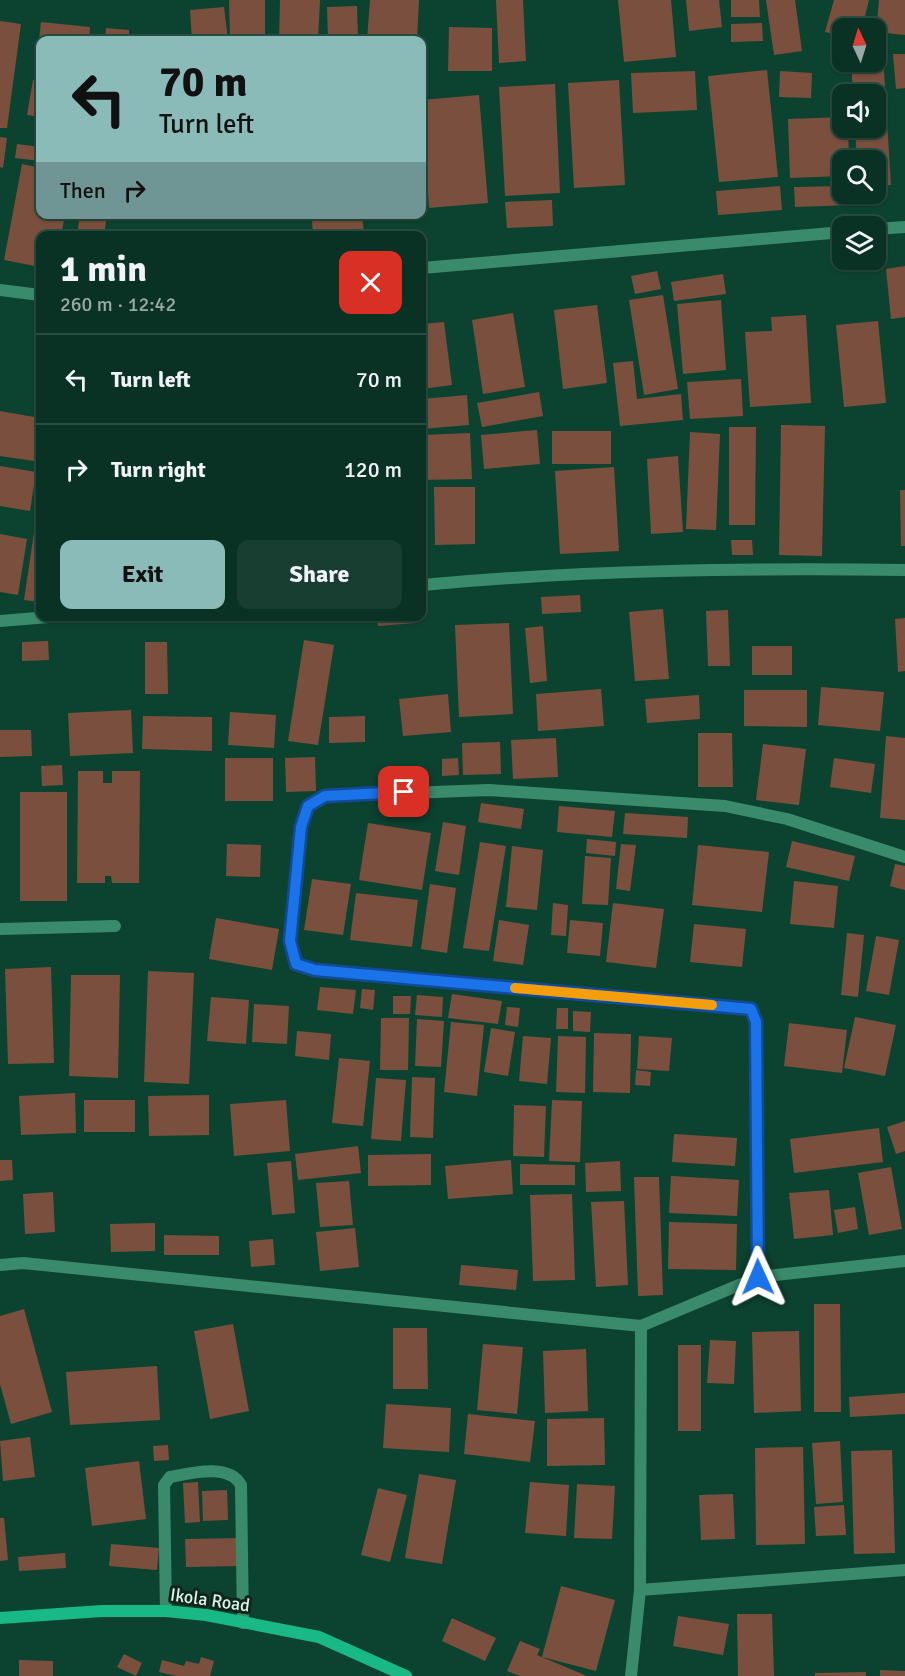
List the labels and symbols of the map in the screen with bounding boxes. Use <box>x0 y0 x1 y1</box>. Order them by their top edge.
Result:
north arrow <box>832 18 886 72</box>
pin <box>378 766 429 817</box>
position arrow <box>726 1245 790 1309</box>
street label: Ikola Road <box>169 1584 251 1616</box>

